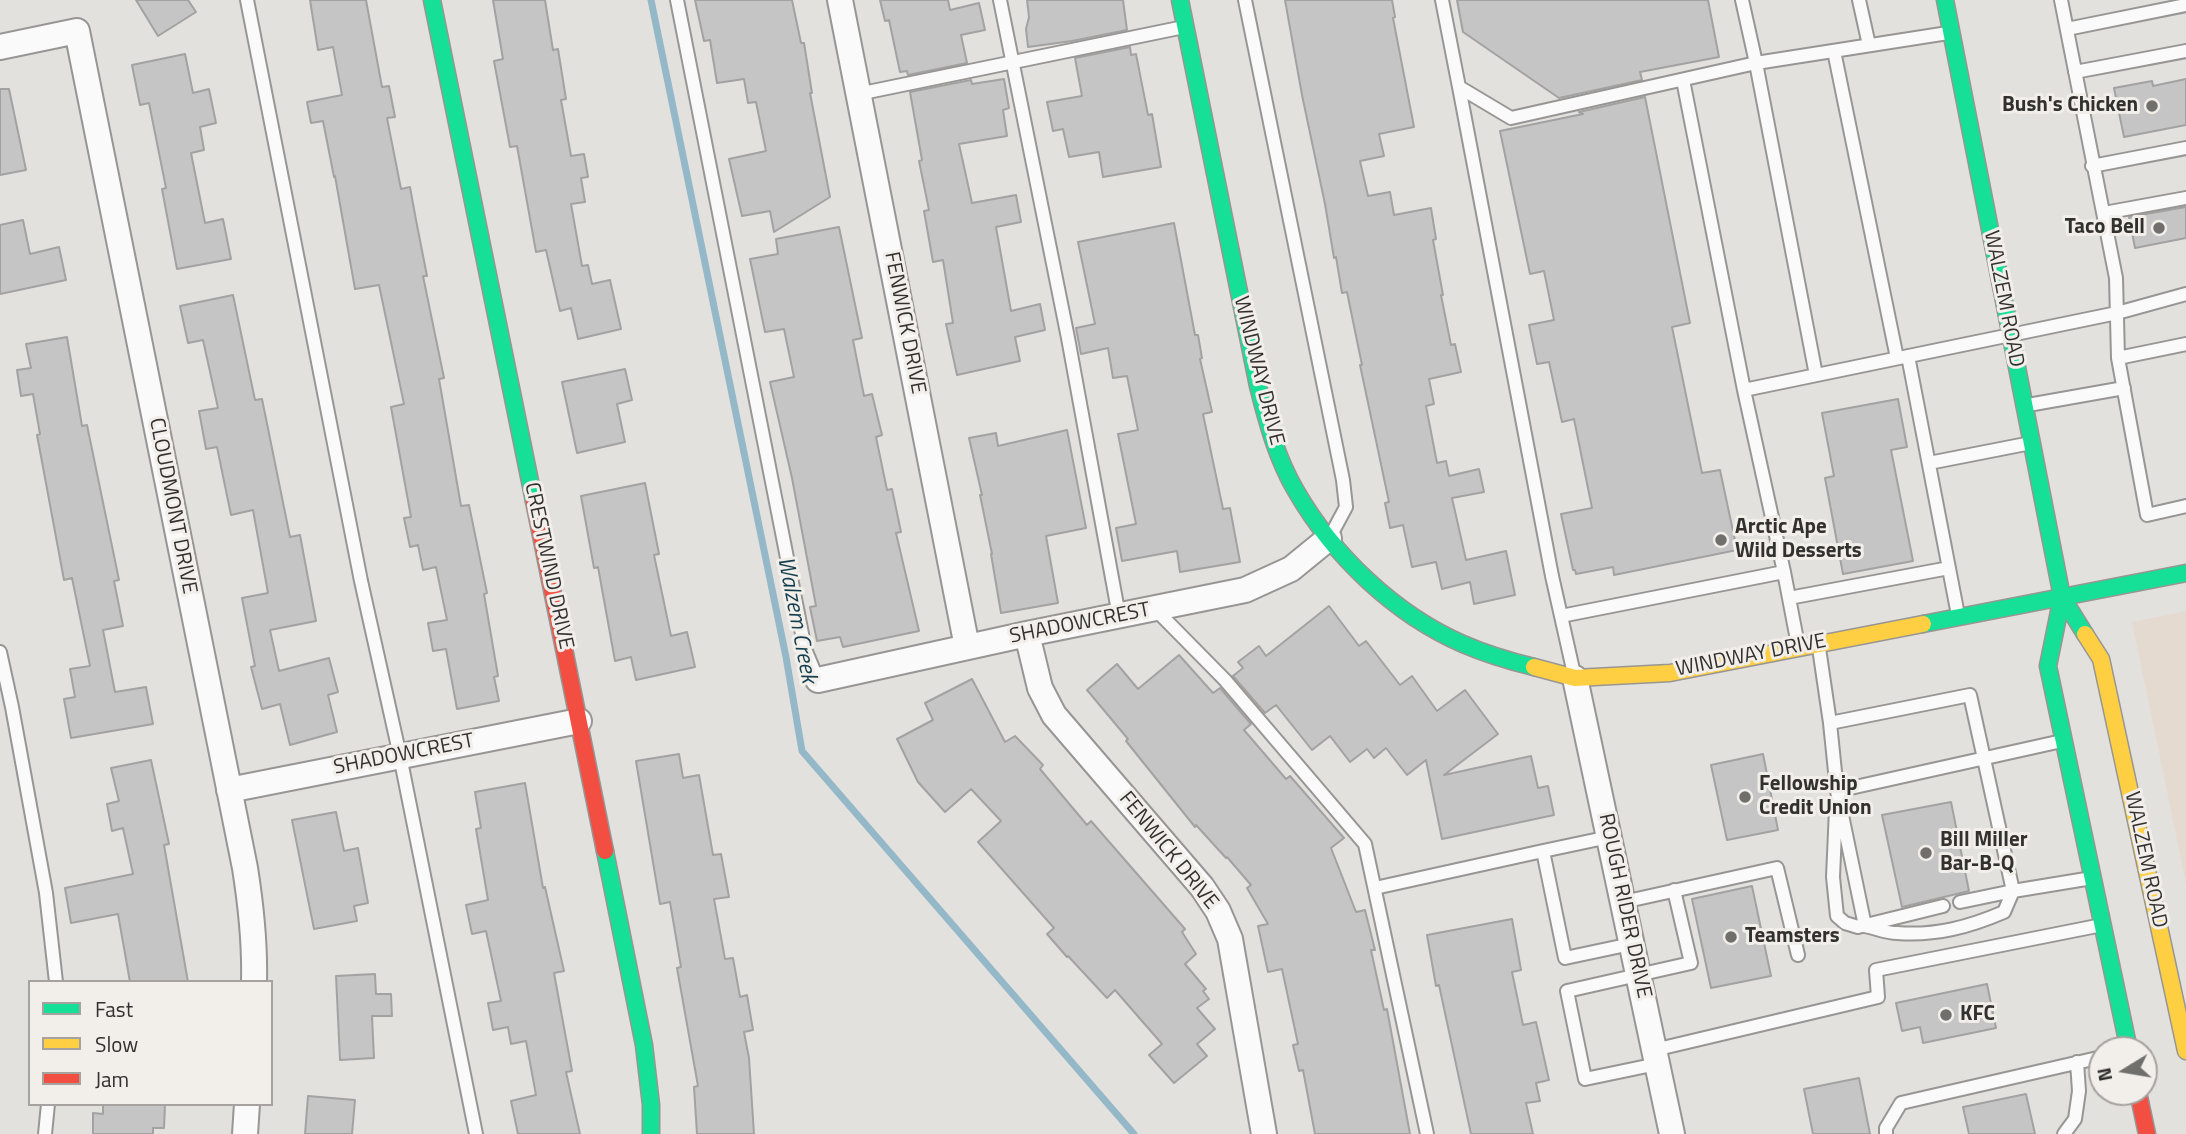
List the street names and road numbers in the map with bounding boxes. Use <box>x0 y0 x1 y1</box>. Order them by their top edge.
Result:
street label: WALZEM ROAD <box>1977 229 2029 369</box>
street label: FENWICK DRIVE <box>878 250 930 396</box>
street label: WINDWAY DRIVE <box>1227 294 1289 448</box>
street label: CLOUDMONT DRIVE <box>143 416 201 596</box>
street label: CRESTWIND DRIVE <box>518 480 578 652</box>
street label: SHADOWCREST <box>1008 598 1152 650</box>
street label: WINDWAY DRIVE <box>1674 629 1828 683</box>
street label: SHADOWCREST <box>332 729 476 781</box>
street label: FENWICK DRIVE <box>1113 787 1223 915</box>
street label: WALZEM ROAD <box>2118 790 2172 930</box>
street label: ROUGH RIDER DRIVE <box>1592 811 1656 1001</box>

